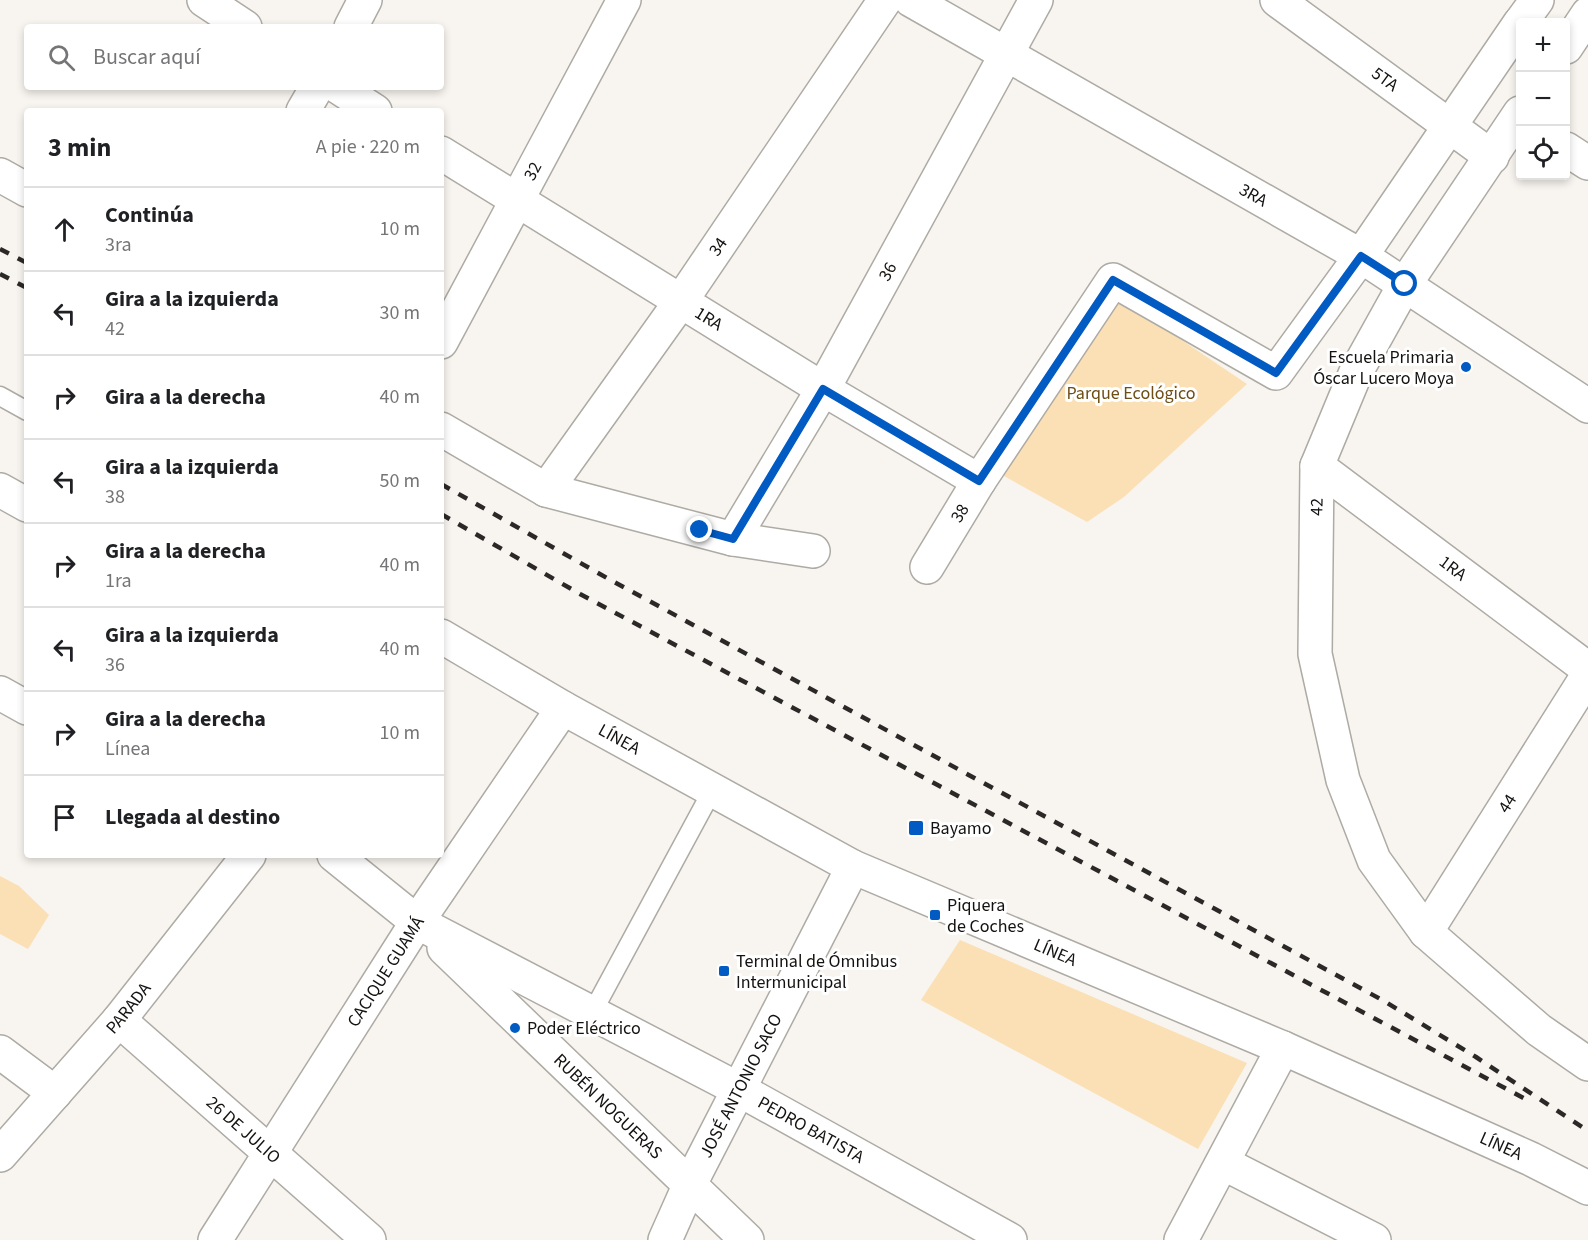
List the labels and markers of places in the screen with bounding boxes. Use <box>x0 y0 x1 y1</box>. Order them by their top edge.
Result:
place label: Escuela Primaria Óscar Lucero Moya <box>1313 345 1454 391</box>
marker: Escuela Primaria Óscar Lucero Moya <box>1459 360 1473 374</box>
place label: Bayamo <box>930 816 991 841</box>
marker: Bayamo <box>907 819 925 837</box>
place label: Piquera de Coches <box>947 893 1024 939</box>
marker: Piquera de Coches <box>928 908 942 922</box>
place label: Terminal de Ómnibus Intermunicipal <box>736 949 897 995</box>
marker: Terminal de Ómnibus Intermunicipal <box>717 964 731 978</box>
place label: Poder Eléctrico <box>527 1016 641 1041</box>
marker: Poder Eléctrico <box>508 1021 522 1035</box>

